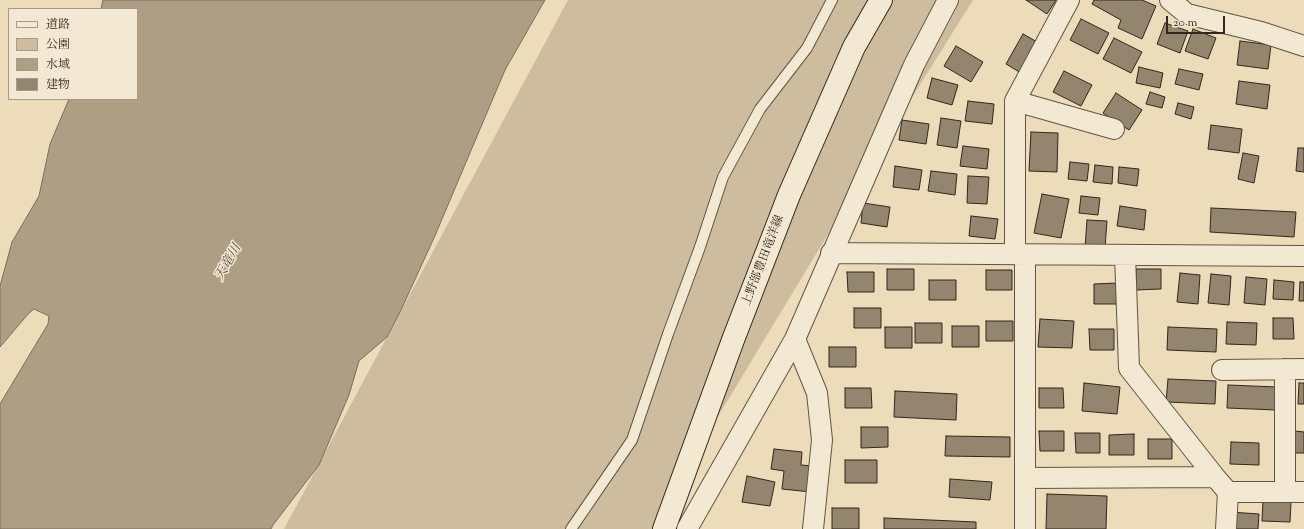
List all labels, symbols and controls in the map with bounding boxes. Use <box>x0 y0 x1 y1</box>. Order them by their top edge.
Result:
legend <box>8 8 138 100</box>
scale bar <box>1168 8 1227 34</box>
text: 20 m <box>1173 14 1197 32</box>
text: 道路 <box>46 16 70 34</box>
text: 公園 <box>46 36 70 54</box>
text: 水域 <box>46 56 70 74</box>
text: 建物 <box>46 76 70 94</box>
street label: 上野部豊田竜洋線 <box>740 214 788 308</box>
water label: 天竜川 <box>212 242 246 284</box>

